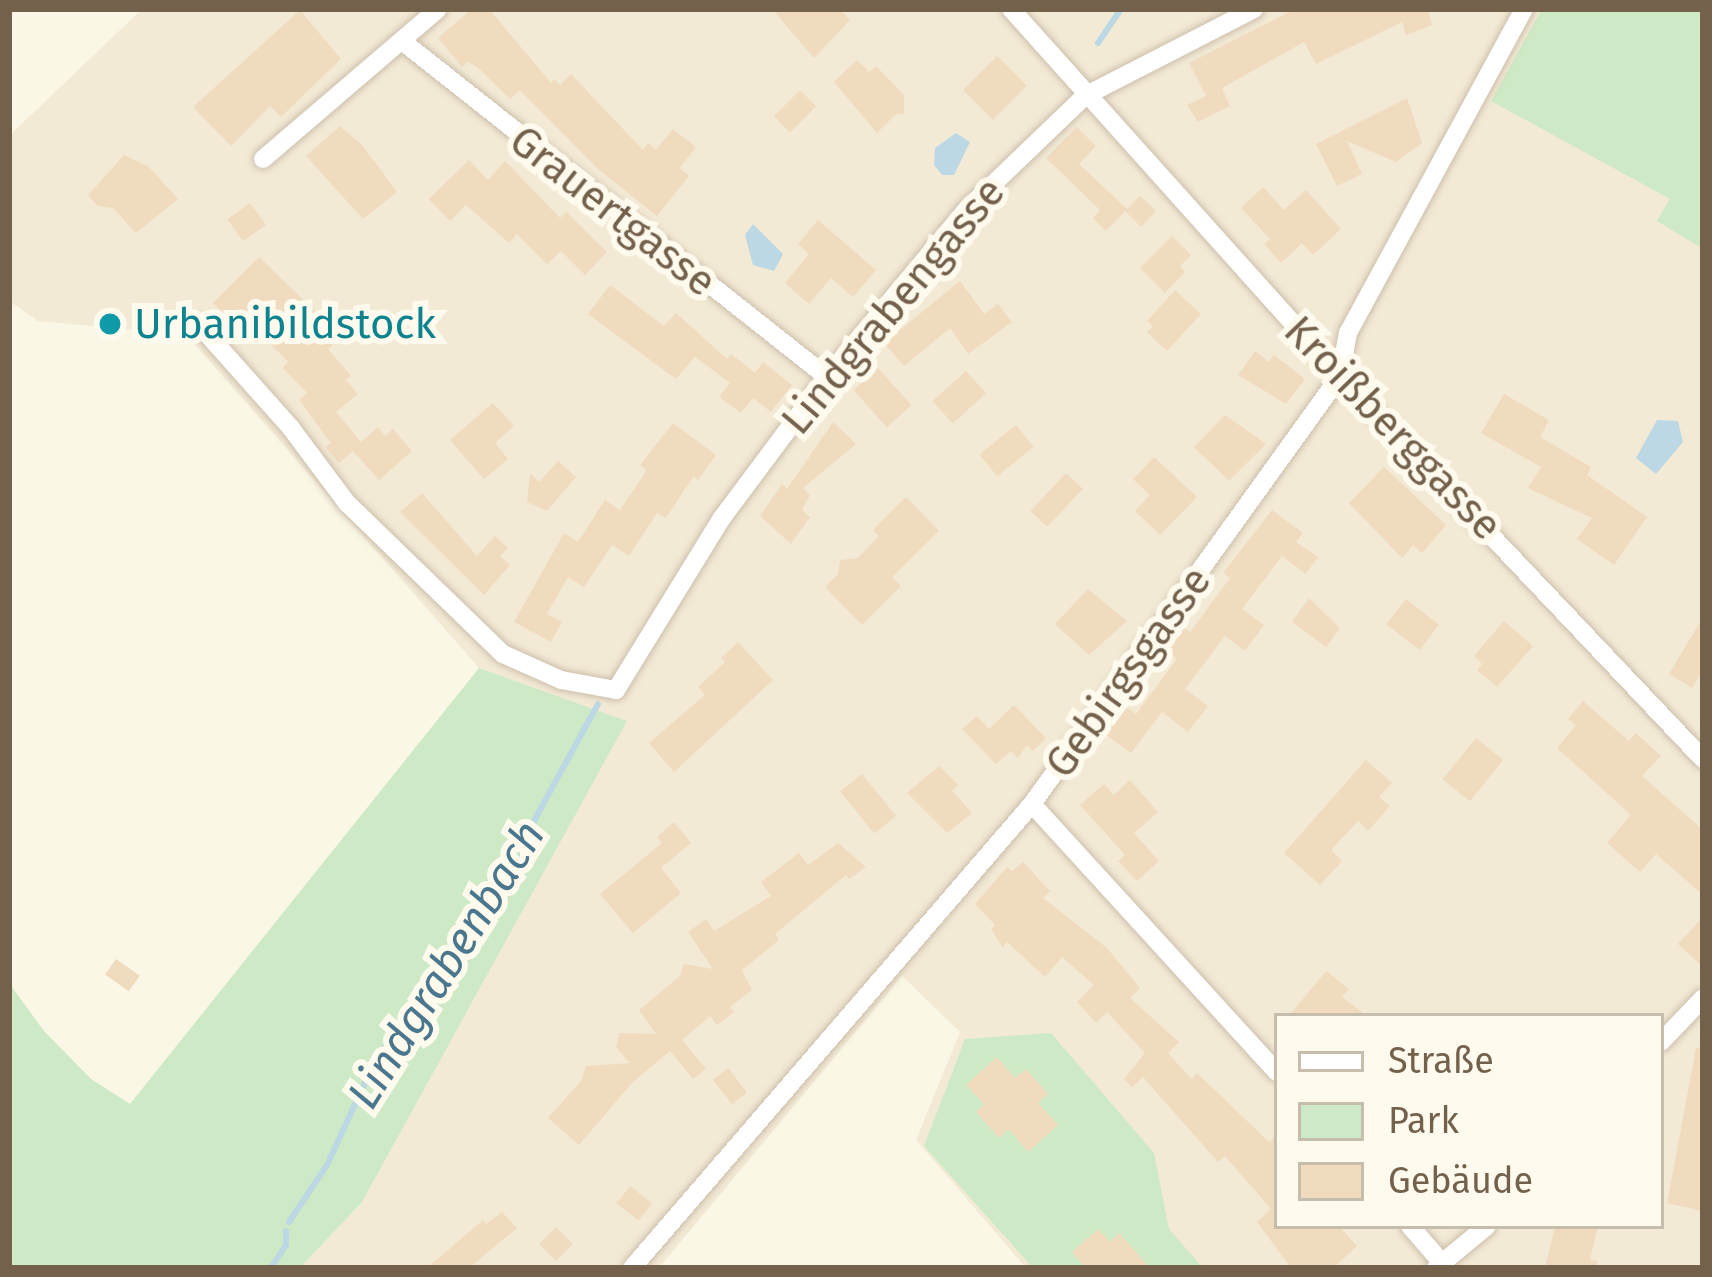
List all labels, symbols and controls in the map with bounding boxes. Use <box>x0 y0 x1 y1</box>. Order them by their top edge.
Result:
street label: Grauertgasse <box>500 115 726 307</box>
street label: Lindgrabengasse <box>771 167 1015 445</box>
place label: Urbanibildstock <box>134 299 436 349</box>
street label: Kroißberggasse <box>1274 306 1512 550</box>
marker: Urbanibildstock <box>97 311 123 337</box>
street label: Gebirgsgasse <box>1035 557 1221 787</box>
water label: Lindgrabenbach <box>337 811 557 1119</box>
legend <box>1274 1013 1664 1229</box>
text: Straße <box>1388 1039 1494 1083</box>
text: Park <box>1388 1099 1459 1143</box>
text: Gebäude <box>1388 1159 1533 1203</box>

